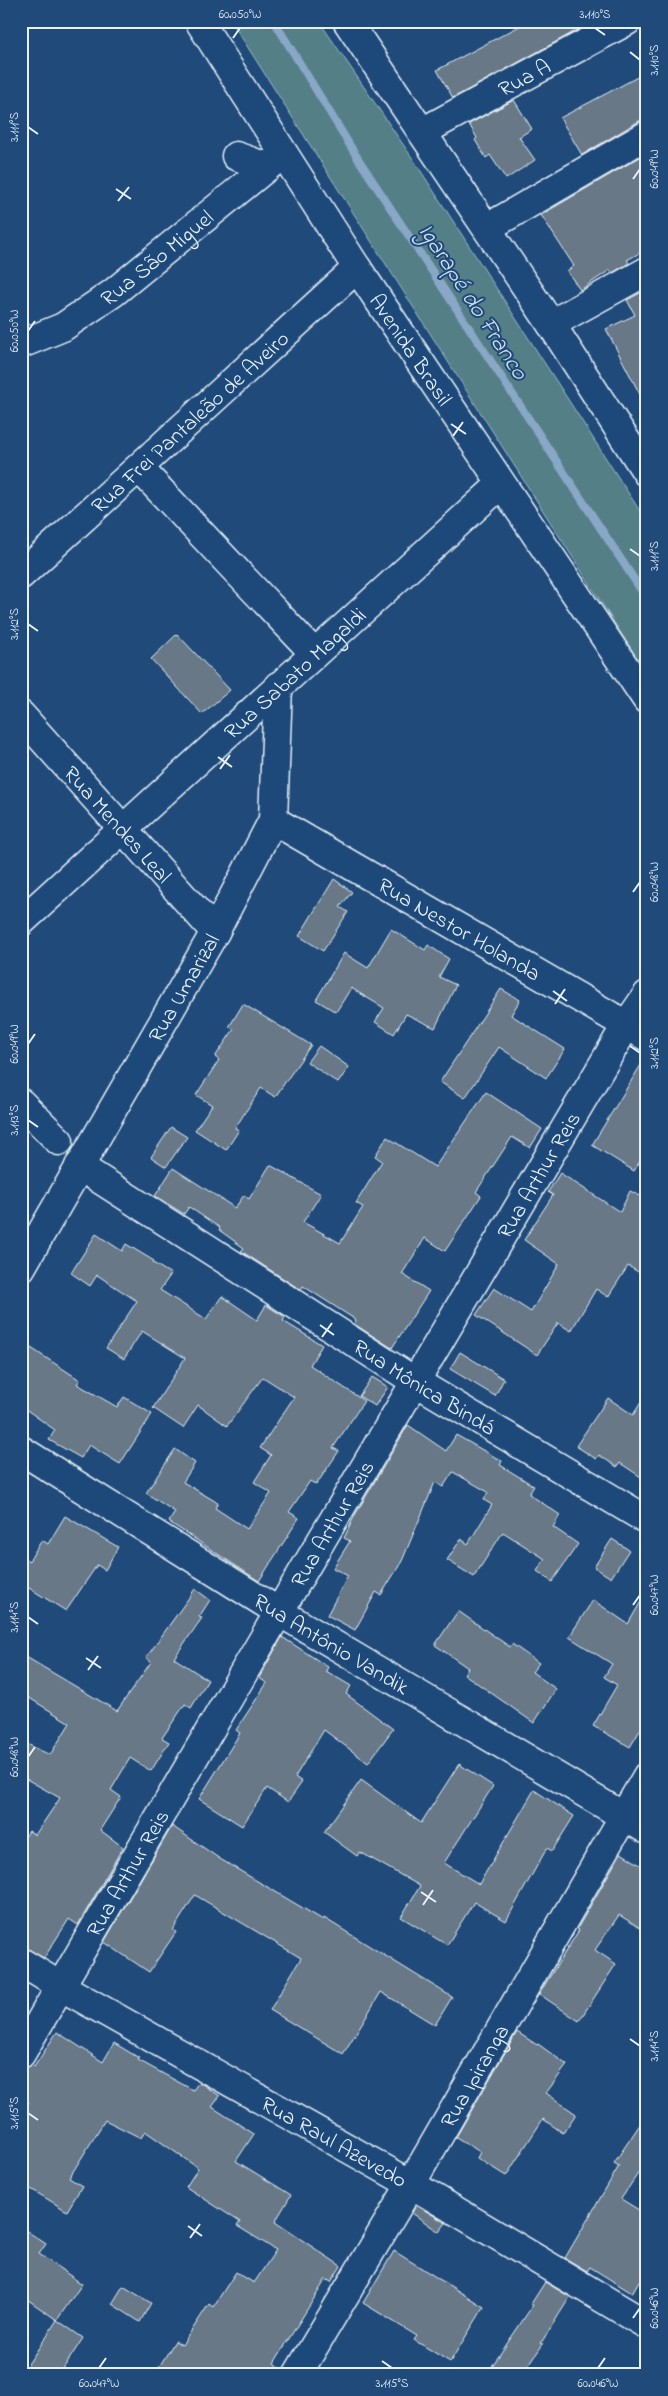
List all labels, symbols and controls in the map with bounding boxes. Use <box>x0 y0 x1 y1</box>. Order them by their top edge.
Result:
text: 60.050°W <box>219 6 261 24</box>
text: 3.110°S <box>579 6 611 24</box>
text: 3.110°S <box>646 44 664 76</box>
street label: Rua A <box>493 52 558 107</box>
text: 3.111°S <box>6 112 24 142</box>
text: 60.049°W <box>646 149 664 189</box>
street label: Rua São Miguel <box>95 204 222 316</box>
water label: Igarapé do Franco <box>408 217 537 389</box>
street label: Avenida Brasil <box>360 288 458 414</box>
text: 60.050°W <box>6 310 24 352</box>
street label: Rua Frei Pantaleão de Aveiro <box>85 324 298 522</box>
text: 3.111°S <box>646 541 664 571</box>
street label: Rua Sabato Magaldi <box>218 601 375 748</box>
text: 3.112°S <box>6 608 24 640</box>
street label: Rua Mendes Leal <box>55 760 178 892</box>
text: 60.048°W <box>646 862 664 902</box>
street label: Rua Nestor Holanda <box>371 871 546 991</box>
street label: Rua Umarizal <box>142 929 230 1049</box>
text: 60.049°W <box>6 1024 24 1064</box>
text: 3.112°S <box>646 1037 664 1069</box>
text: 3.113°S <box>6 1104 24 1135</box>
street label: Rua Arthur Reis <box>490 1107 590 1246</box>
street label: Rua Mônica Bindá <box>346 1333 501 1445</box>
street label: Rua Arthur Reis <box>284 1455 384 1594</box>
text: 60.047°W <box>646 1575 664 1615</box>
street label: Rua Antônio Vandik <box>246 1587 415 1705</box>
text: 3.114°S <box>6 1601 24 1632</box>
text: 60.048°W <box>6 1737 24 1777</box>
street label: Rua Arthur Reis <box>80 1805 179 1944</box>
street label: Rua Ipiranga <box>434 2019 519 2134</box>
text: 3.114°S <box>646 2030 664 2061</box>
street label: Rua Raul Azevedo <box>254 2089 412 2198</box>
text: 3.115°S <box>6 2096 24 2129</box>
text: 60.046°W <box>646 2288 664 2328</box>
text: 60.047°W <box>79 2375 119 2393</box>
text: 3.115°S <box>376 2375 409 2393</box>
text: 60.046°W <box>578 2375 618 2393</box>

